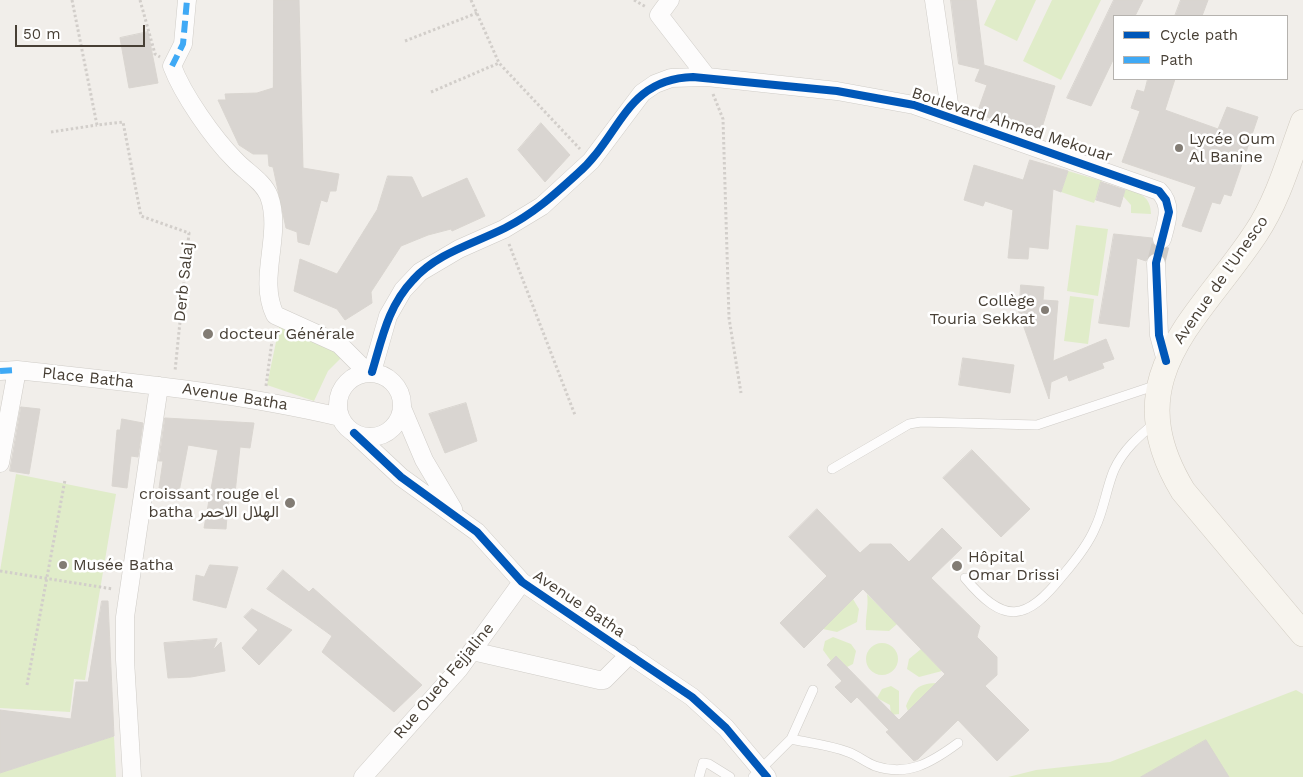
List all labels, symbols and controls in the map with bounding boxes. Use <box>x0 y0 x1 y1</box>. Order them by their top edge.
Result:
scale bar <box>18 15 148 47</box>
legend <box>1113 15 1288 80</box>
text: 50 m <box>23 25 60 43</box>
text: Cycle path <box>1160 26 1238 44</box>
text: Path <box>1160 51 1193 69</box>
street label: Boulevard Ahmed Mekouar <box>909 83 1115 167</box>
place label: Lycée Oum Al Banine <box>1189 129 1275 167</box>
marker: Lycée Oum Al Banine <box>1173 142 1185 154</box>
street label: Avenue de l'Unesco <box>1169 212 1273 348</box>
street label: Derb Salaj <box>170 241 198 323</box>
place label: Collège Touria Sekkat <box>929 291 1035 329</box>
marker: Collège Touria Sekkat <box>1039 304 1051 316</box>
place label: docteur Générale <box>219 324 355 344</box>
marker: docteur Générale <box>201 327 215 341</box>
street label: Place Batha <box>41 364 135 392</box>
street label: Avenue Batha <box>181 379 289 415</box>
place label: croissant rouge el batha الهلال الاحمر <box>139 484 279 522</box>
marker: croissant rouge el batha الهلال الاحمر <box>283 496 297 510</box>
place label: Hôpital Omar Drissi <box>968 547 1060 585</box>
place label: Musée Batha <box>73 555 174 575</box>
marker: Musée Batha <box>57 559 69 571</box>
marker: Hôpital Omar Drissi <box>950 559 964 573</box>
street label: Avenue Batha <box>529 566 629 642</box>
street label: Rue Oued Fejjaline <box>390 619 498 743</box>

